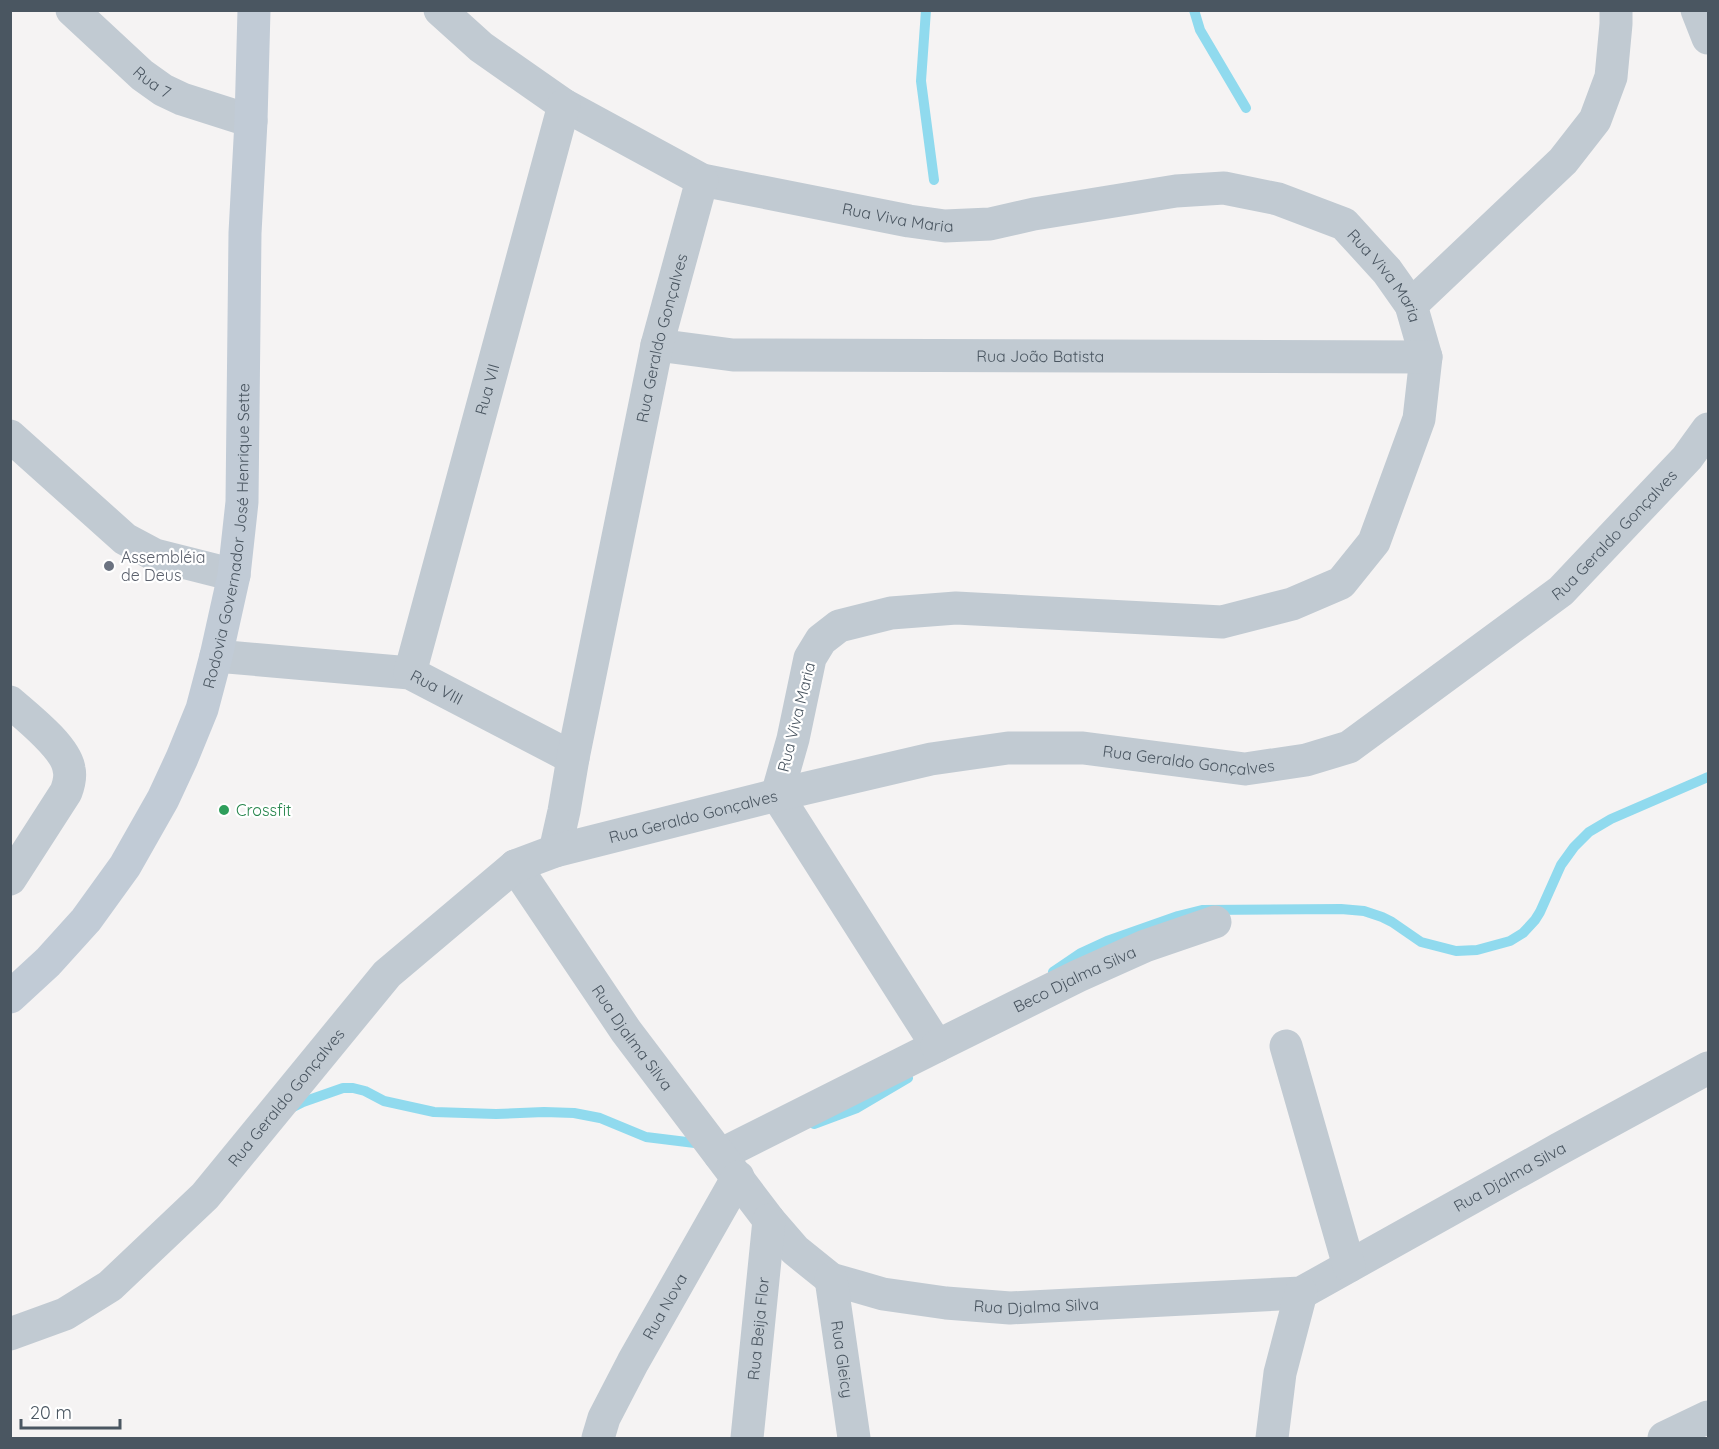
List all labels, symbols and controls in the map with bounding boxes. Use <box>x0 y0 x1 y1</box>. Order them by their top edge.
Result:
street label: Rua 7 <box>129 62 174 102</box>
street label: Rua Viva Maria <box>840 198 954 236</box>
street label: Rua Viva Maria <box>1343 225 1425 324</box>
street label: Rua Geraldo Gonçalves <box>631 251 691 424</box>
street label: Rua João Batista <box>976 346 1104 366</box>
street label: Rua VII <box>470 361 503 417</box>
street label: Rodovia Governador José Henrique Sette <box>198 383 253 690</box>
street label: Rua Geraldo Gonçalves <box>1548 465 1681 605</box>
place label: Assembléia de Deus <box>121 547 205 585</box>
marker: Assembléia de Deus <box>102 559 116 573</box>
street label: Rua Viva Maria <box>773 660 819 774</box>
street label: Rua VIII <box>407 665 466 709</box>
street label: Rua Geraldo Gonçalves <box>1101 741 1276 779</box>
street label: Rua Geraldo Gonçalves <box>607 785 779 847</box>
place label: Crossfit <box>236 800 292 820</box>
marker: Crossfit <box>217 803 231 817</box>
street label: Beco Djalma Silva <box>1010 941 1139 1017</box>
street label: Rua Djalma Silva <box>588 981 677 1094</box>
street label: Rua Geraldo Gonçalves <box>223 1024 349 1171</box>
street label: Rua Djalma Silva <box>1450 1137 1569 1216</box>
street label: Rua Nova <box>638 1270 691 1343</box>
street label: Rua Beija Flor <box>743 1276 773 1381</box>
street label: Rua Djalma Silva <box>973 1293 1099 1318</box>
street label: Rua Gleicy <box>827 1319 858 1399</box>
scale bar <box>21 1392 120 1430</box>
text: 20 m <box>30 1401 72 1424</box>

